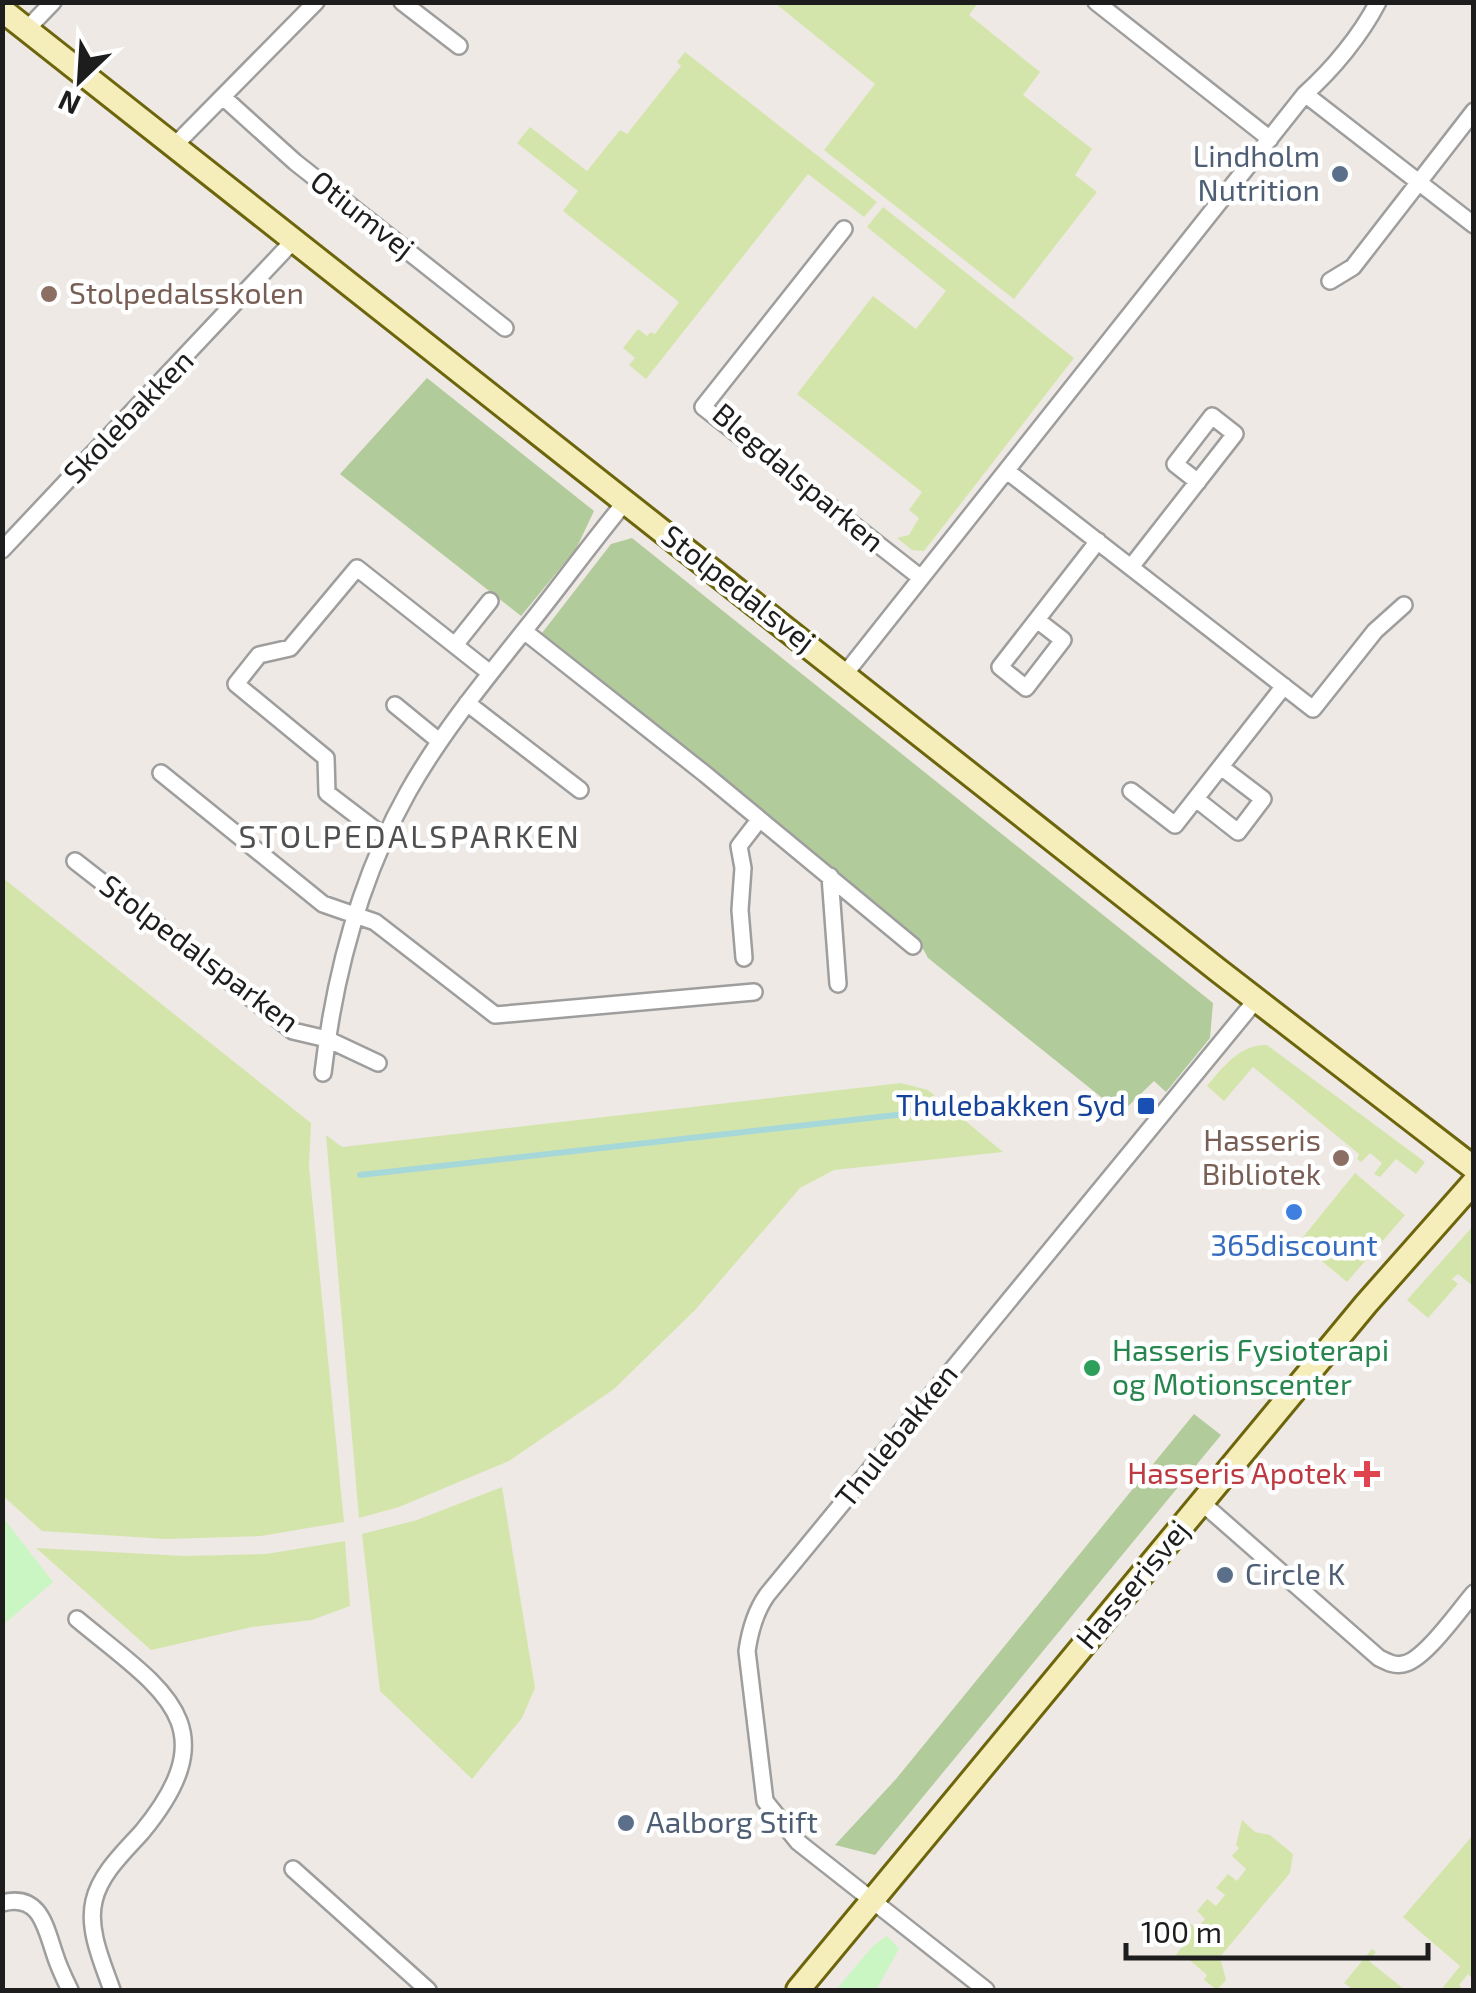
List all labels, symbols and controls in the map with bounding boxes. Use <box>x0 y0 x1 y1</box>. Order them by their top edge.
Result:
north arrow <box>30 30 130 130</box>
text: N <box>53 84 85 123</box>
place label: Lindholm Nutrition <box>1193 137 1320 207</box>
street label: Otiumvej <box>304 162 422 265</box>
marker: Lindholm Nutrition <box>1329 163 1351 185</box>
place label: Stolpedalsskolen <box>69 274 304 310</box>
marker: Stolpedalsskolen <box>38 283 60 305</box>
street label: Skolebakken <box>55 342 200 490</box>
street label: Blegdalsparken <box>706 394 892 558</box>
street label: Stolpedalsvej <box>655 516 823 658</box>
district label: STOLPEDALSPARKEN <box>239 816 581 854</box>
street label: Stolpedalsparken <box>94 866 307 1039</box>
place label: Thulebakken Syd <box>896 1086 1126 1122</box>
marker: Thulebakken Syd <box>1135 1095 1157 1117</box>
place label: Hasseris Bibliotek <box>1202 1121 1321 1191</box>
marker: Hasseris Bibliotek <box>1330 1147 1352 1169</box>
marker: 365discount <box>1283 1201 1305 1223</box>
place label: 365discount <box>1210 1226 1378 1262</box>
place label: Hasseris Fysioterapi og Motionscenter <box>1112 1331 1389 1401</box>
street label: Thulebakken <box>827 1356 964 1514</box>
marker: Hasseris Fysioterapi og Motionscenter <box>1081 1357 1103 1379</box>
place label: Hasseris Apotek <box>1127 1454 1347 1490</box>
marker: Hasseris Apotek <box>1356 1463 1378 1485</box>
street label: Hasserisvej <box>1067 1512 1196 1655</box>
place label: Circle K <box>1245 1555 1346 1591</box>
marker: Circle K <box>1214 1564 1236 1586</box>
place label: Aalborg Stift <box>646 1803 818 1839</box>
marker: Aalborg Stift <box>615 1812 637 1834</box>
scale bar <box>1126 1898 1428 1960</box>
text: 100 m <box>1141 1913 1222 1949</box>

